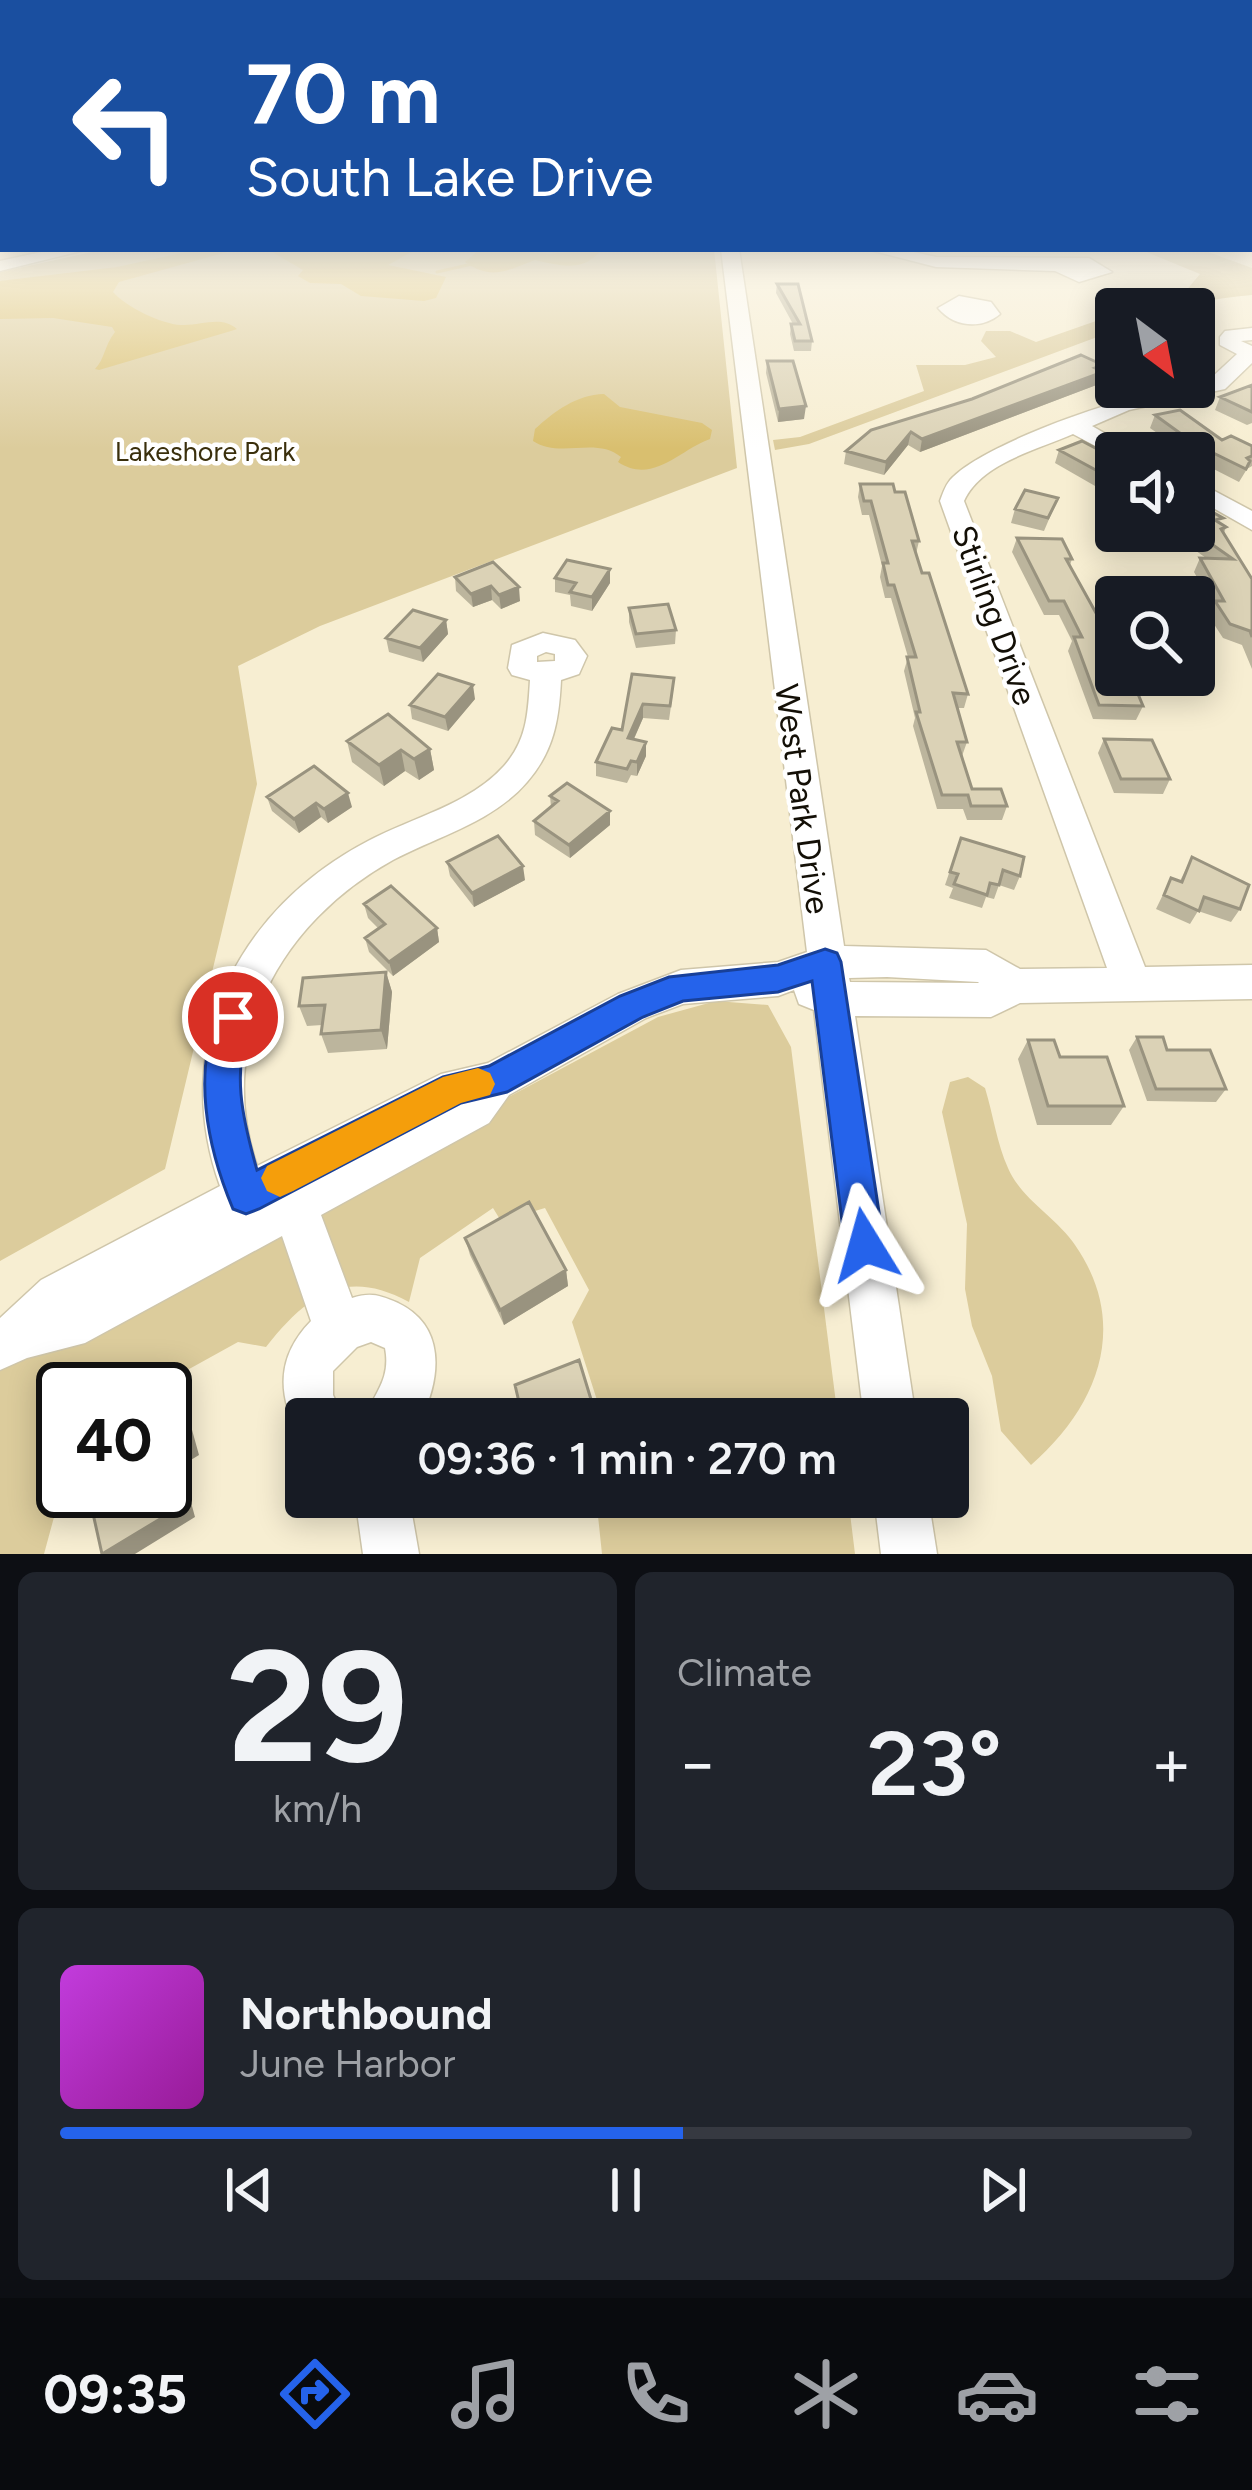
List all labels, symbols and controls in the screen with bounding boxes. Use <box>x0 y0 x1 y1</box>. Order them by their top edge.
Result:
text: 70 m <box>246 43 440 144</box>
icon: left <box>48 48 204 204</box>
text: South Lake Drive <box>246 145 653 210</box>
north arrow <box>1095 288 1215 408</box>
map controls <box>1095 288 1215 696</box>
button: sound <box>1095 432 1215 552</box>
park label: Lakeshore Park <box>115 435 296 468</box>
street label: Stirling Drive <box>944 520 1045 711</box>
button: search <box>1095 576 1215 696</box>
street label: West Park Drive <box>767 682 838 916</box>
pin <box>182 966 284 1068</box>
icon: arrive <box>200 984 266 1050</box>
position arrow <box>802 1182 928 1308</box>
speed limit sign: 40 <box>36 1362 192 1518</box>
text: 09:36 · 1 min · 270 m <box>417 1431 837 1485</box>
text: 29 <box>227 1613 408 1800</box>
text: Climate <box>677 1649 812 1696</box>
text: 23° <box>867 1709 1002 1818</box>
text: − <box>677 1723 718 1803</box>
text: + <box>1151 1723 1192 1803</box>
text: km/h <box>273 1785 362 1832</box>
text: Northbound <box>240 1986 493 2040</box>
text: June Harbor <box>240 2040 456 2087</box>
icon: previous <box>216 2157 282 2223</box>
icon: pause <box>593 2157 659 2223</box>
icon: next <box>970 2157 1036 2223</box>
icon: directions <box>273 2352 357 2436</box>
icon: music <box>444 2352 528 2436</box>
icon: phone <box>614 2352 698 2436</box>
icon: climate <box>784 2352 868 2436</box>
icon: car <box>955 2352 1039 2436</box>
icon: filters <box>1125 2352 1209 2436</box>
text: 09:35 <box>43 2362 187 2427</box>

